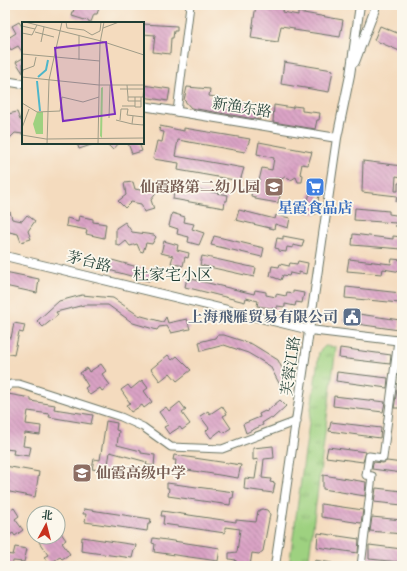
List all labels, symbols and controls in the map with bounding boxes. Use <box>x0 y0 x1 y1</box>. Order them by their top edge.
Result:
inset map <box>22 22 144 144</box>
street label: 新渔东路 <box>211 94 273 122</box>
school or university icon: 仙霞路第二幼儿园 <box>263 176 285 198</box>
supermarket icon: 星霞食品店 <box>304 176 326 198</box>
place label: 仙霞路第二幼儿园 <box>140 178 260 197</box>
place label: 星霞食品店 <box>277 199 353 218</box>
street label: 茅台路 <box>65 247 113 277</box>
district label: 杜家宅小区 <box>133 265 213 285</box>
public building icon: 上海飛雁贸易有限公司 <box>341 306 363 328</box>
place label: 上海飛雁贸易有限公司 <box>188 308 338 327</box>
street label: 芙蓉江路 <box>277 335 305 397</box>
school or university icon: 仙霞高级中学 <box>71 462 93 484</box>
place label: 仙霞高级中学 <box>96 464 186 483</box>
north arrow <box>26 505 66 545</box>
text: 北 <box>41 508 53 523</box>

